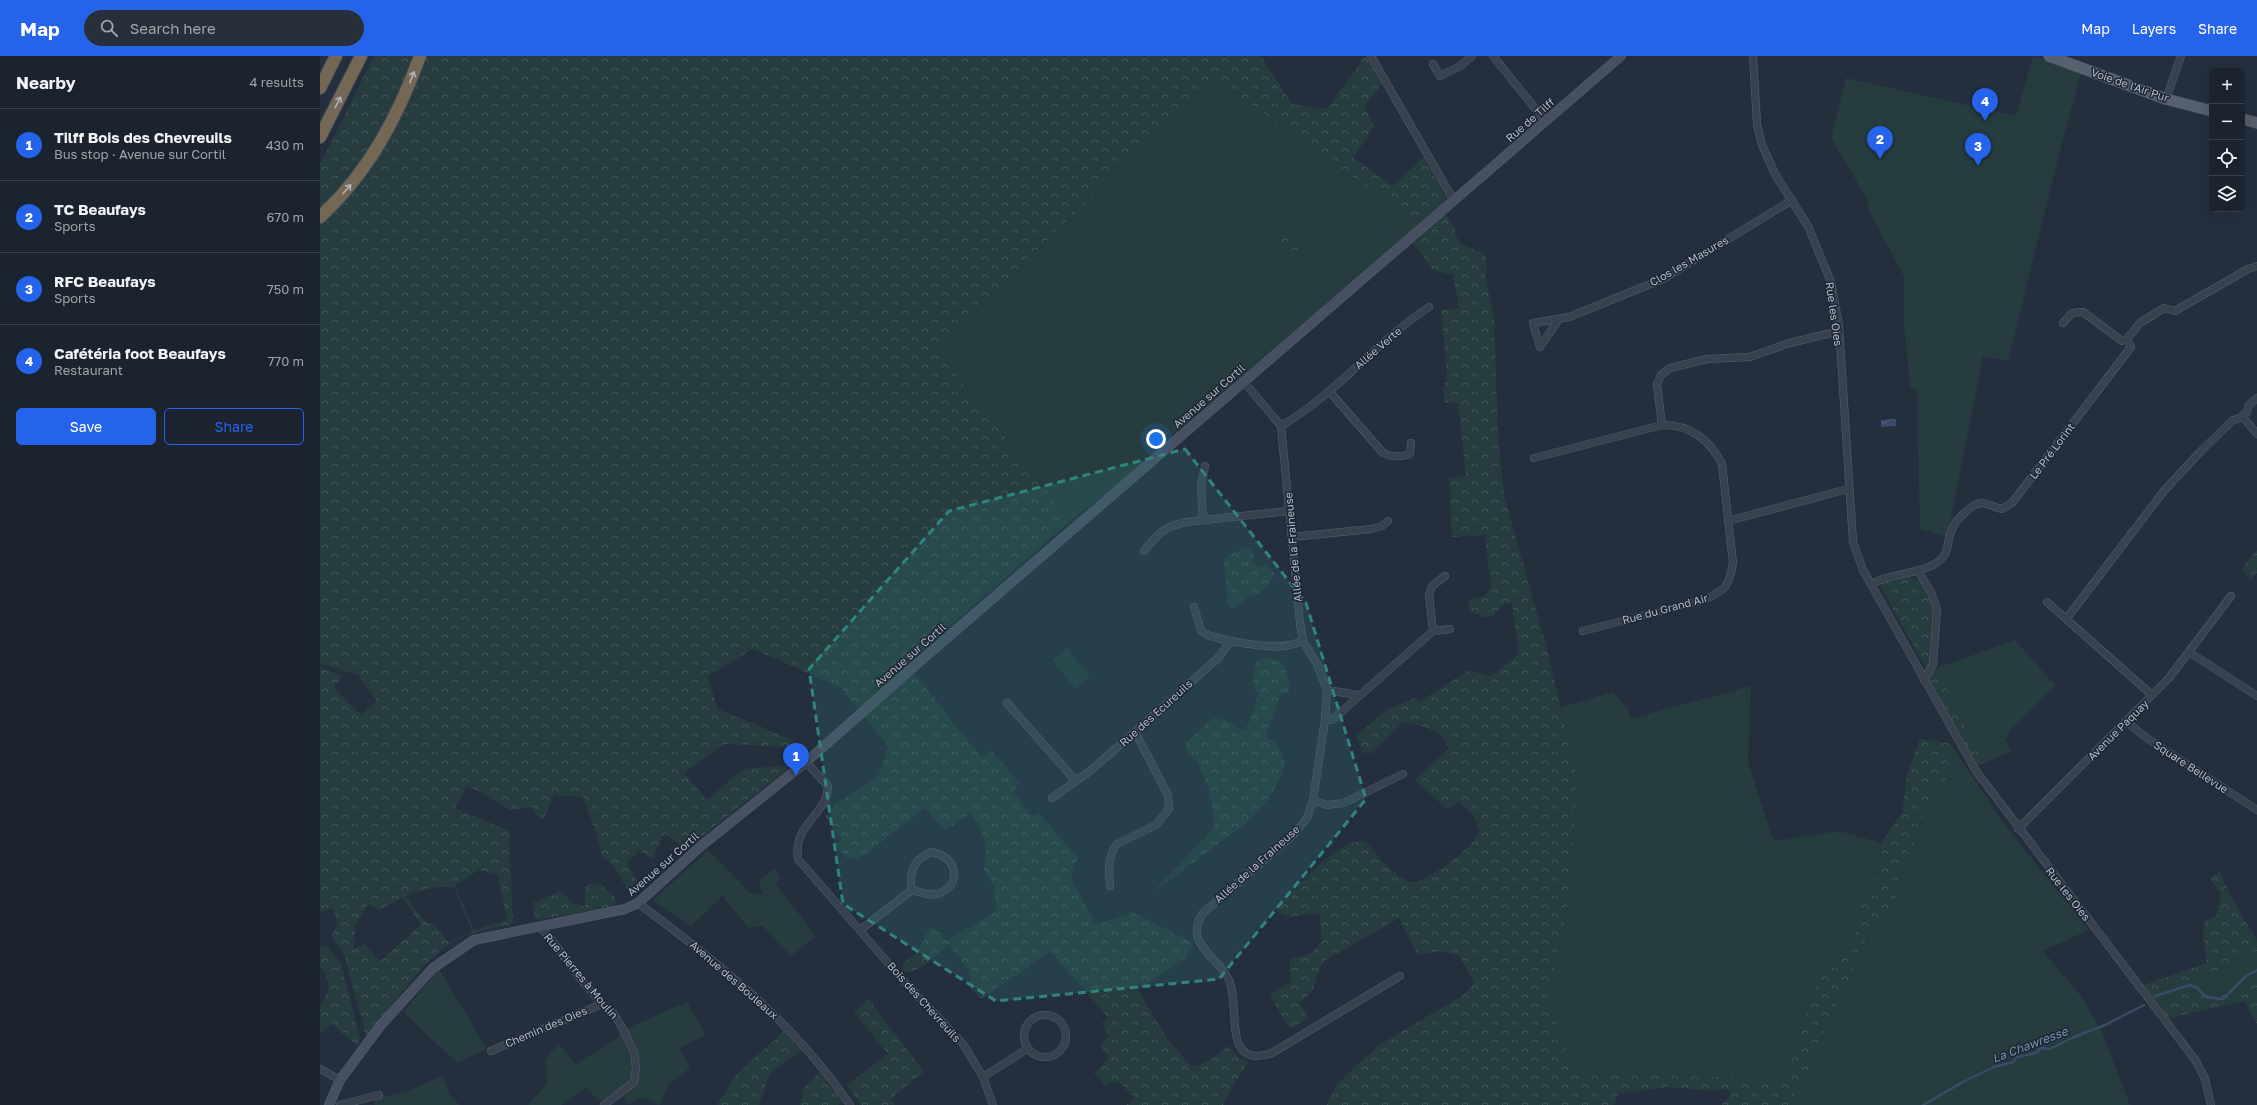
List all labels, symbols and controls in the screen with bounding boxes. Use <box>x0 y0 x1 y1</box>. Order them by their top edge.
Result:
search box <box>84 10 364 46</box>
text: Map <box>20 17 60 40</box>
icon: search <box>98 17 120 39</box>
text: Search here <box>130 19 216 37</box>
text: Map <box>2081 20 2110 37</box>
text: Layers <box>2132 20 2176 37</box>
text: Share <box>2198 20 2237 37</box>
street label: Voie de l'Air Pur <box>2090 65 2171 104</box>
map controls <box>2209 68 2245 212</box>
button: + <box>2209 68 2245 104</box>
text: Nearby <box>16 72 76 93</box>
one-way arrow <box>409 72 417 84</box>
text: 4 results <box>250 74 304 90</box>
pin: 4 <box>1972 88 1998 121</box>
street label: Rue de Tilff <box>1503 95 1557 144</box>
one-way arrow <box>334 97 342 109</box>
button: − <box>2209 104 2245 140</box>
pin: 2 <box>1867 126 1893 159</box>
text: Tilff Bois des Chevreuils <box>54 128 232 146</box>
pin: 3 <box>1965 133 1991 166</box>
text: 1 <box>26 137 32 153</box>
text: 430 m <box>266 137 304 153</box>
button: locate <box>2209 140 2245 176</box>
text: Bus stop · Avenue sur Cortil <box>54 146 226 162</box>
button: layers <box>2209 176 2245 212</box>
one-way arrow <box>342 184 352 194</box>
text: TC Beaufays <box>54 200 146 218</box>
text: 2 <box>25 209 33 225</box>
text: 670 m <box>266 209 304 225</box>
text: Sports <box>54 218 96 234</box>
street label: Clos les Masures <box>1647 233 1731 288</box>
text: RFC Beaufays <box>54 272 156 290</box>
text: 3 <box>25 281 33 297</box>
text: 750 m <box>267 281 304 297</box>
street label: Rue les Oies <box>1824 281 1845 347</box>
text: Sports <box>54 290 96 306</box>
street label: Allée Verte <box>1352 324 1404 372</box>
text: Cafétéria foot Beaufays <box>54 344 226 362</box>
text: 4 <box>25 353 33 369</box>
text: 770 m <box>267 353 304 369</box>
street label: Avenue sur Cortil <box>1170 361 1247 430</box>
text: Restaurant <box>54 362 123 378</box>
button: Save <box>16 408 156 445</box>
button: Share <box>164 408 304 445</box>
street label: Le Pré Lorint <box>2026 420 2077 481</box>
your location <box>1146 429 1166 449</box>
street label: Allée de la Fraineuse <box>1281 492 1304 602</box>
street label: Rue du Grand Air <box>1621 591 1710 626</box>
street label: Avenue sur Cortil <box>871 620 948 689</box>
street label: Rue des Ecureuils <box>1117 676 1195 749</box>
street label: Avenue Paquay <box>2085 697 2151 763</box>
street label: Square Bellevue <box>2152 738 2231 795</box>
pin: 1 <box>783 743 809 776</box>
street label: Allée de la Fraineuse <box>1211 822 1302 905</box>
street label: Avenue sur Cortil <box>624 829 701 898</box>
street label: Rue les Oies <box>2043 864 2094 923</box>
street label: Rue Pierres à Moulin <box>542 930 621 1021</box>
street label: Avenue des Bouleaux <box>688 938 781 1021</box>
street label: Bois des Chevreuils <box>885 959 964 1045</box>
street label: Chemin des Oies <box>503 1003 589 1050</box>
water label: La Chawresse <box>1990 1023 2071 1066</box>

